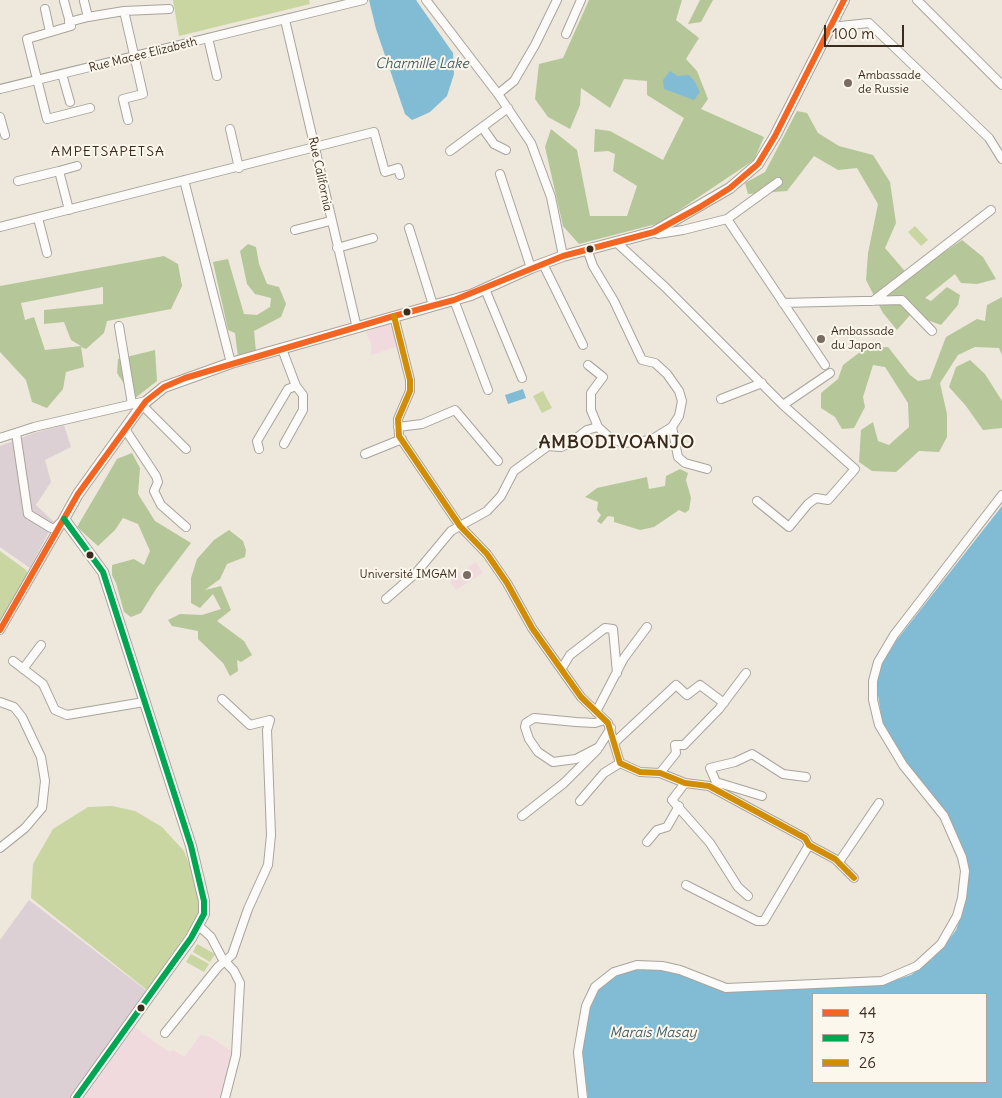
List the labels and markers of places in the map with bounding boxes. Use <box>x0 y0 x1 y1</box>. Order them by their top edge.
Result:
place label: Ambassade de Russie <box>858 69 921 97</box>
marker: Ambassade de Russie <box>842 77 854 89</box>
unlabelled marker <box>585 244 595 254</box>
unlabelled marker <box>402 307 412 317</box>
place label: Ambassade du Japon <box>831 325 894 353</box>
marker: Ambassade du Japon <box>815 333 827 345</box>
unlabelled marker <box>85 550 95 560</box>
place label: Université IMGAM <box>360 568 457 582</box>
marker: Université IMGAM <box>461 569 473 581</box>
unlabelled marker <box>136 1003 146 1013</box>

